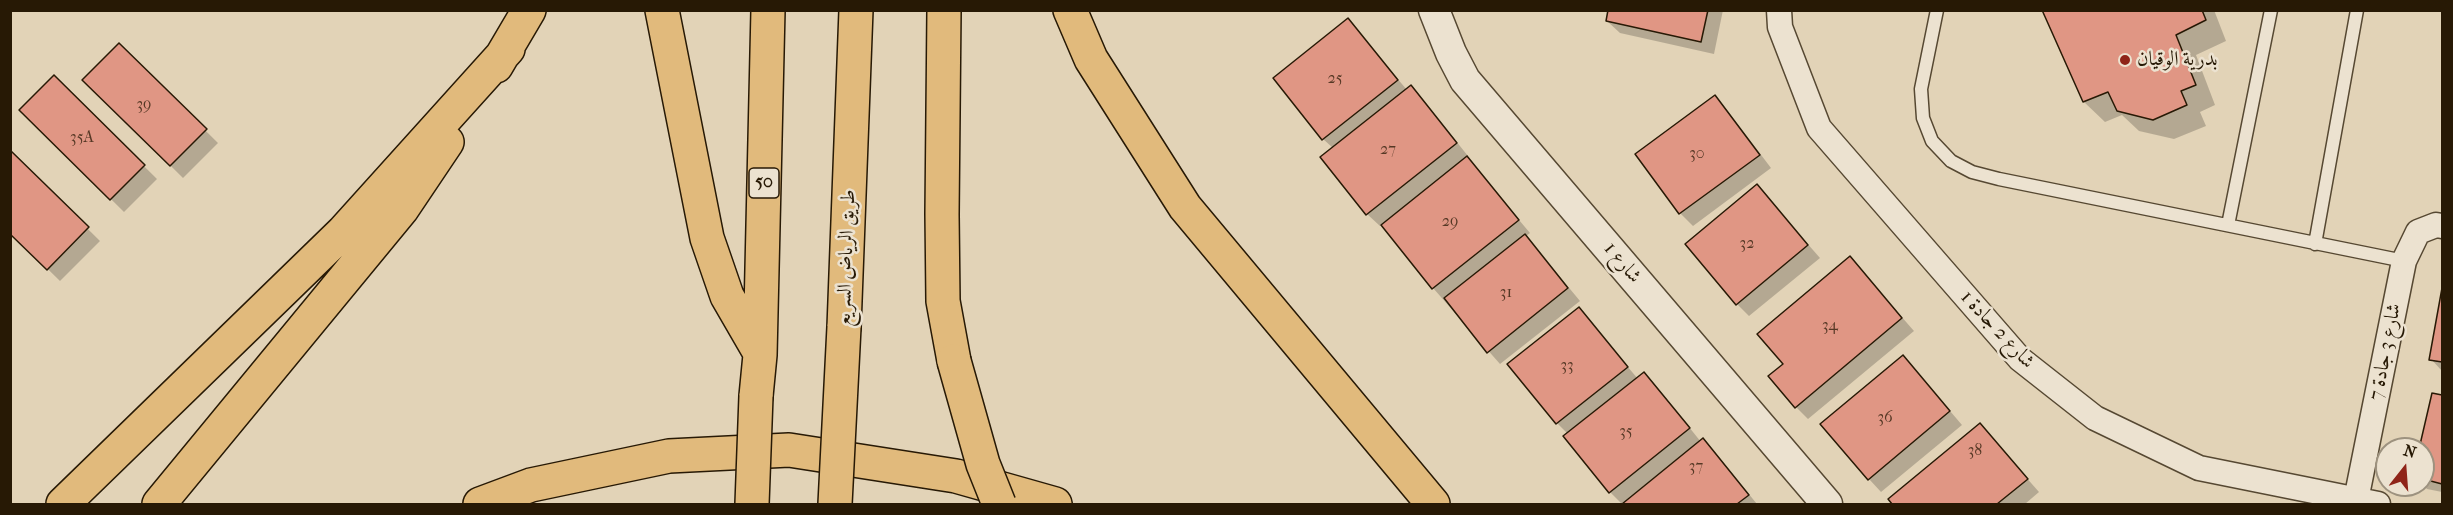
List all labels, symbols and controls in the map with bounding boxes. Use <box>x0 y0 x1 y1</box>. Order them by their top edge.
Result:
place label: بدرية الوقيان <box>2137 48 2218 72</box>
marker: بدرية الوقيان <box>2118 53 2132 67</box>
house number: 25 <box>1327 69 1343 89</box>
house number: 39 <box>137 95 151 115</box>
house number: 35A <box>70 128 94 148</box>
house number: 27 <box>1380 140 1396 160</box>
house number: 30 <box>1689 144 1705 164</box>
road number: 50 <box>749 168 779 198</box>
street label: طريق الرياض السريع <box>833 189 861 327</box>
house number: 29 <box>1442 212 1458 232</box>
house number: 32 <box>1740 234 1754 254</box>
street label: شارع 1 <box>1598 238 1646 288</box>
house number: 31 <box>1500 283 1512 303</box>
street label: شارع 2 جادة 1 <box>1955 286 2039 374</box>
street label: شارع 3 جادة 7 <box>2365 301 2407 403</box>
house number: 34 <box>1822 316 1838 336</box>
house number: 33 <box>1560 356 1574 376</box>
house number: 36 <box>1877 408 1893 428</box>
house number: 35 <box>1619 422 1633 442</box>
north arrow <box>2375 437 2435 497</box>
text: N <box>2401 440 2418 462</box>
house number: 38 <box>1968 441 1982 461</box>
house number: 37 <box>1689 457 1703 477</box>

